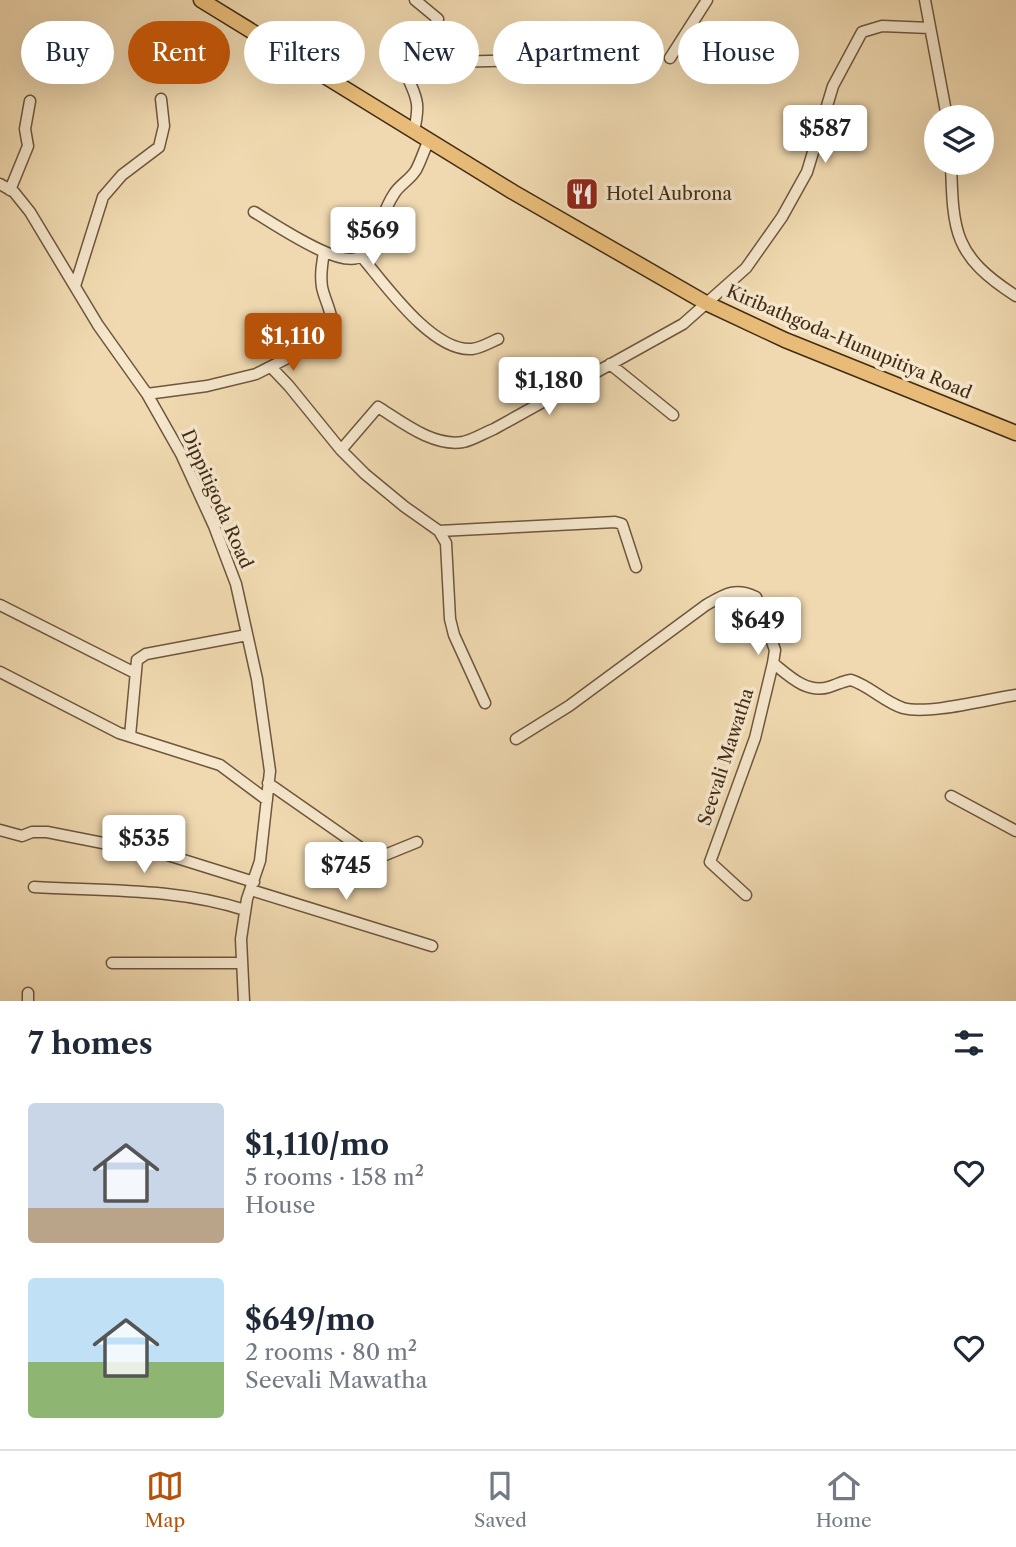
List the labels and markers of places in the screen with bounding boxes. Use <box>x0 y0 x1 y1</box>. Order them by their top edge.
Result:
pin: $587 <box>784 106 866 165</box>
restaurant icon: Hotel Aubrona <box>563 175 601 213</box>
place label: Hotel Aubrona <box>606 183 733 205</box>
pin: $569 <box>332 208 414 267</box>
pin: $1,110 <box>236 314 350 373</box>
pin: $1,180 <box>492 358 606 417</box>
pin: $649 <box>717 598 799 657</box>
pin: $535 <box>103 816 185 875</box>
pin: $745 <box>305 842 387 902</box>

